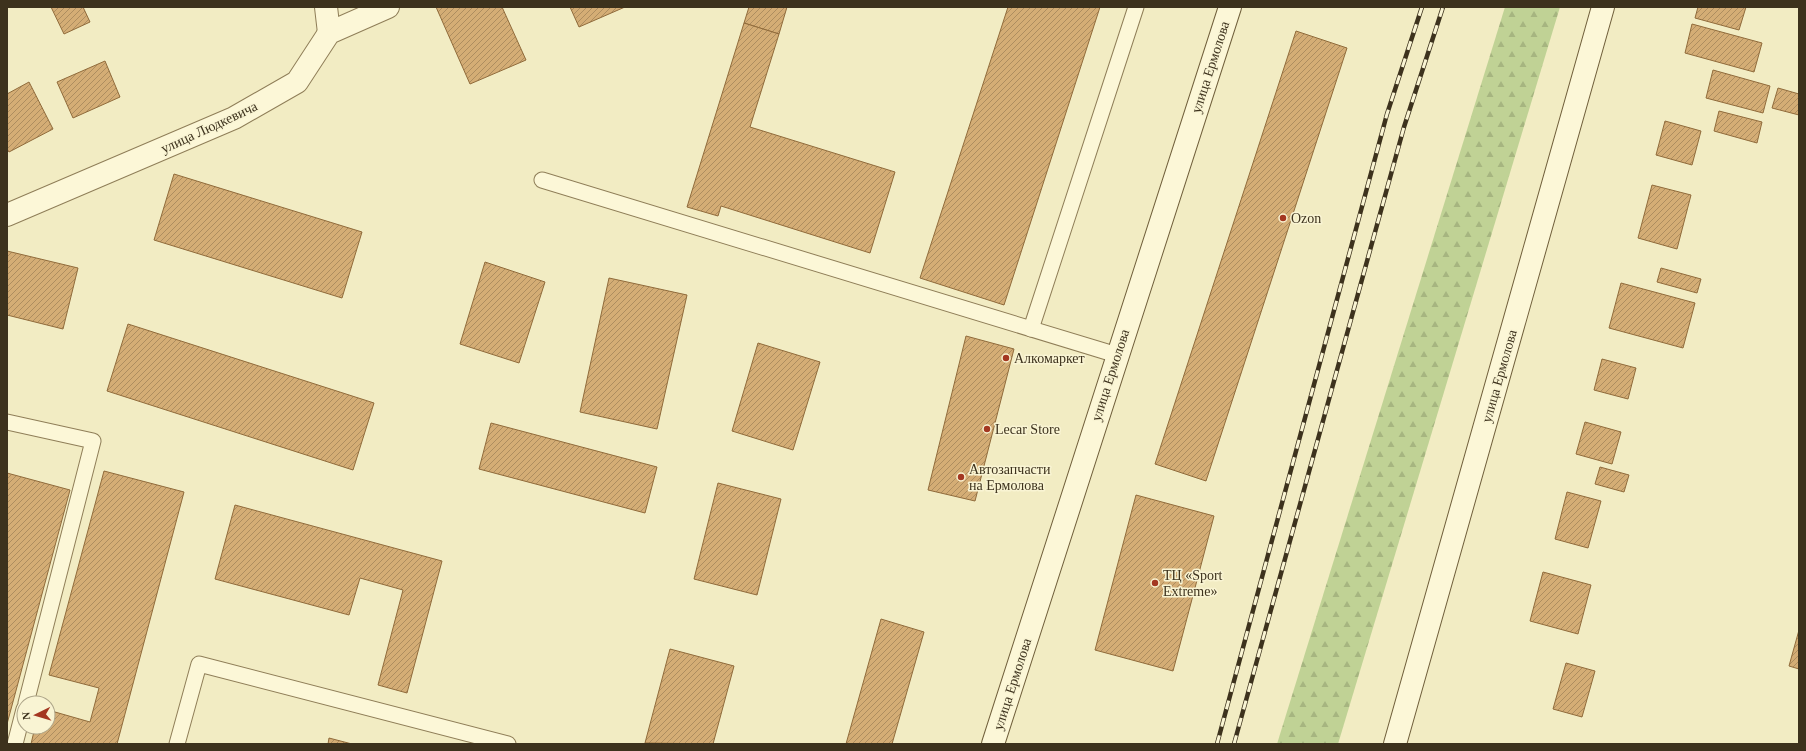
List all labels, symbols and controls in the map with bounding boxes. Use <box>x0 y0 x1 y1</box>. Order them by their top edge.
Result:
street label: улица Ермолова <box>1189 19 1233 115</box>
street label: улица Людкевича <box>159 98 260 156</box>
place label: Ozon <box>1291 211 1321 226</box>
marker: Ozon <box>1278 213 1288 223</box>
street label: улица Ермолова <box>1089 327 1133 423</box>
street label: улица Ермолова <box>1479 327 1520 424</box>
place label: Алкомаркет <box>1014 351 1085 366</box>
marker: Алкомаркет <box>1001 353 1011 363</box>
place label: Lecar Store <box>995 422 1060 437</box>
marker: Lecar Store <box>982 424 992 434</box>
place label: Автозапчасти на Ермолова <box>969 462 1051 493</box>
marker: Автозапчасти на Ермолова <box>956 472 966 482</box>
place label: ТЦ «Sport Extreme» <box>1163 568 1223 599</box>
marker: ТЦ «Sport Extreme» <box>1150 578 1160 588</box>
street label: улица Ермолова <box>991 636 1035 732</box>
north arrow <box>16 695 56 735</box>
text: N <box>20 711 32 720</box>

